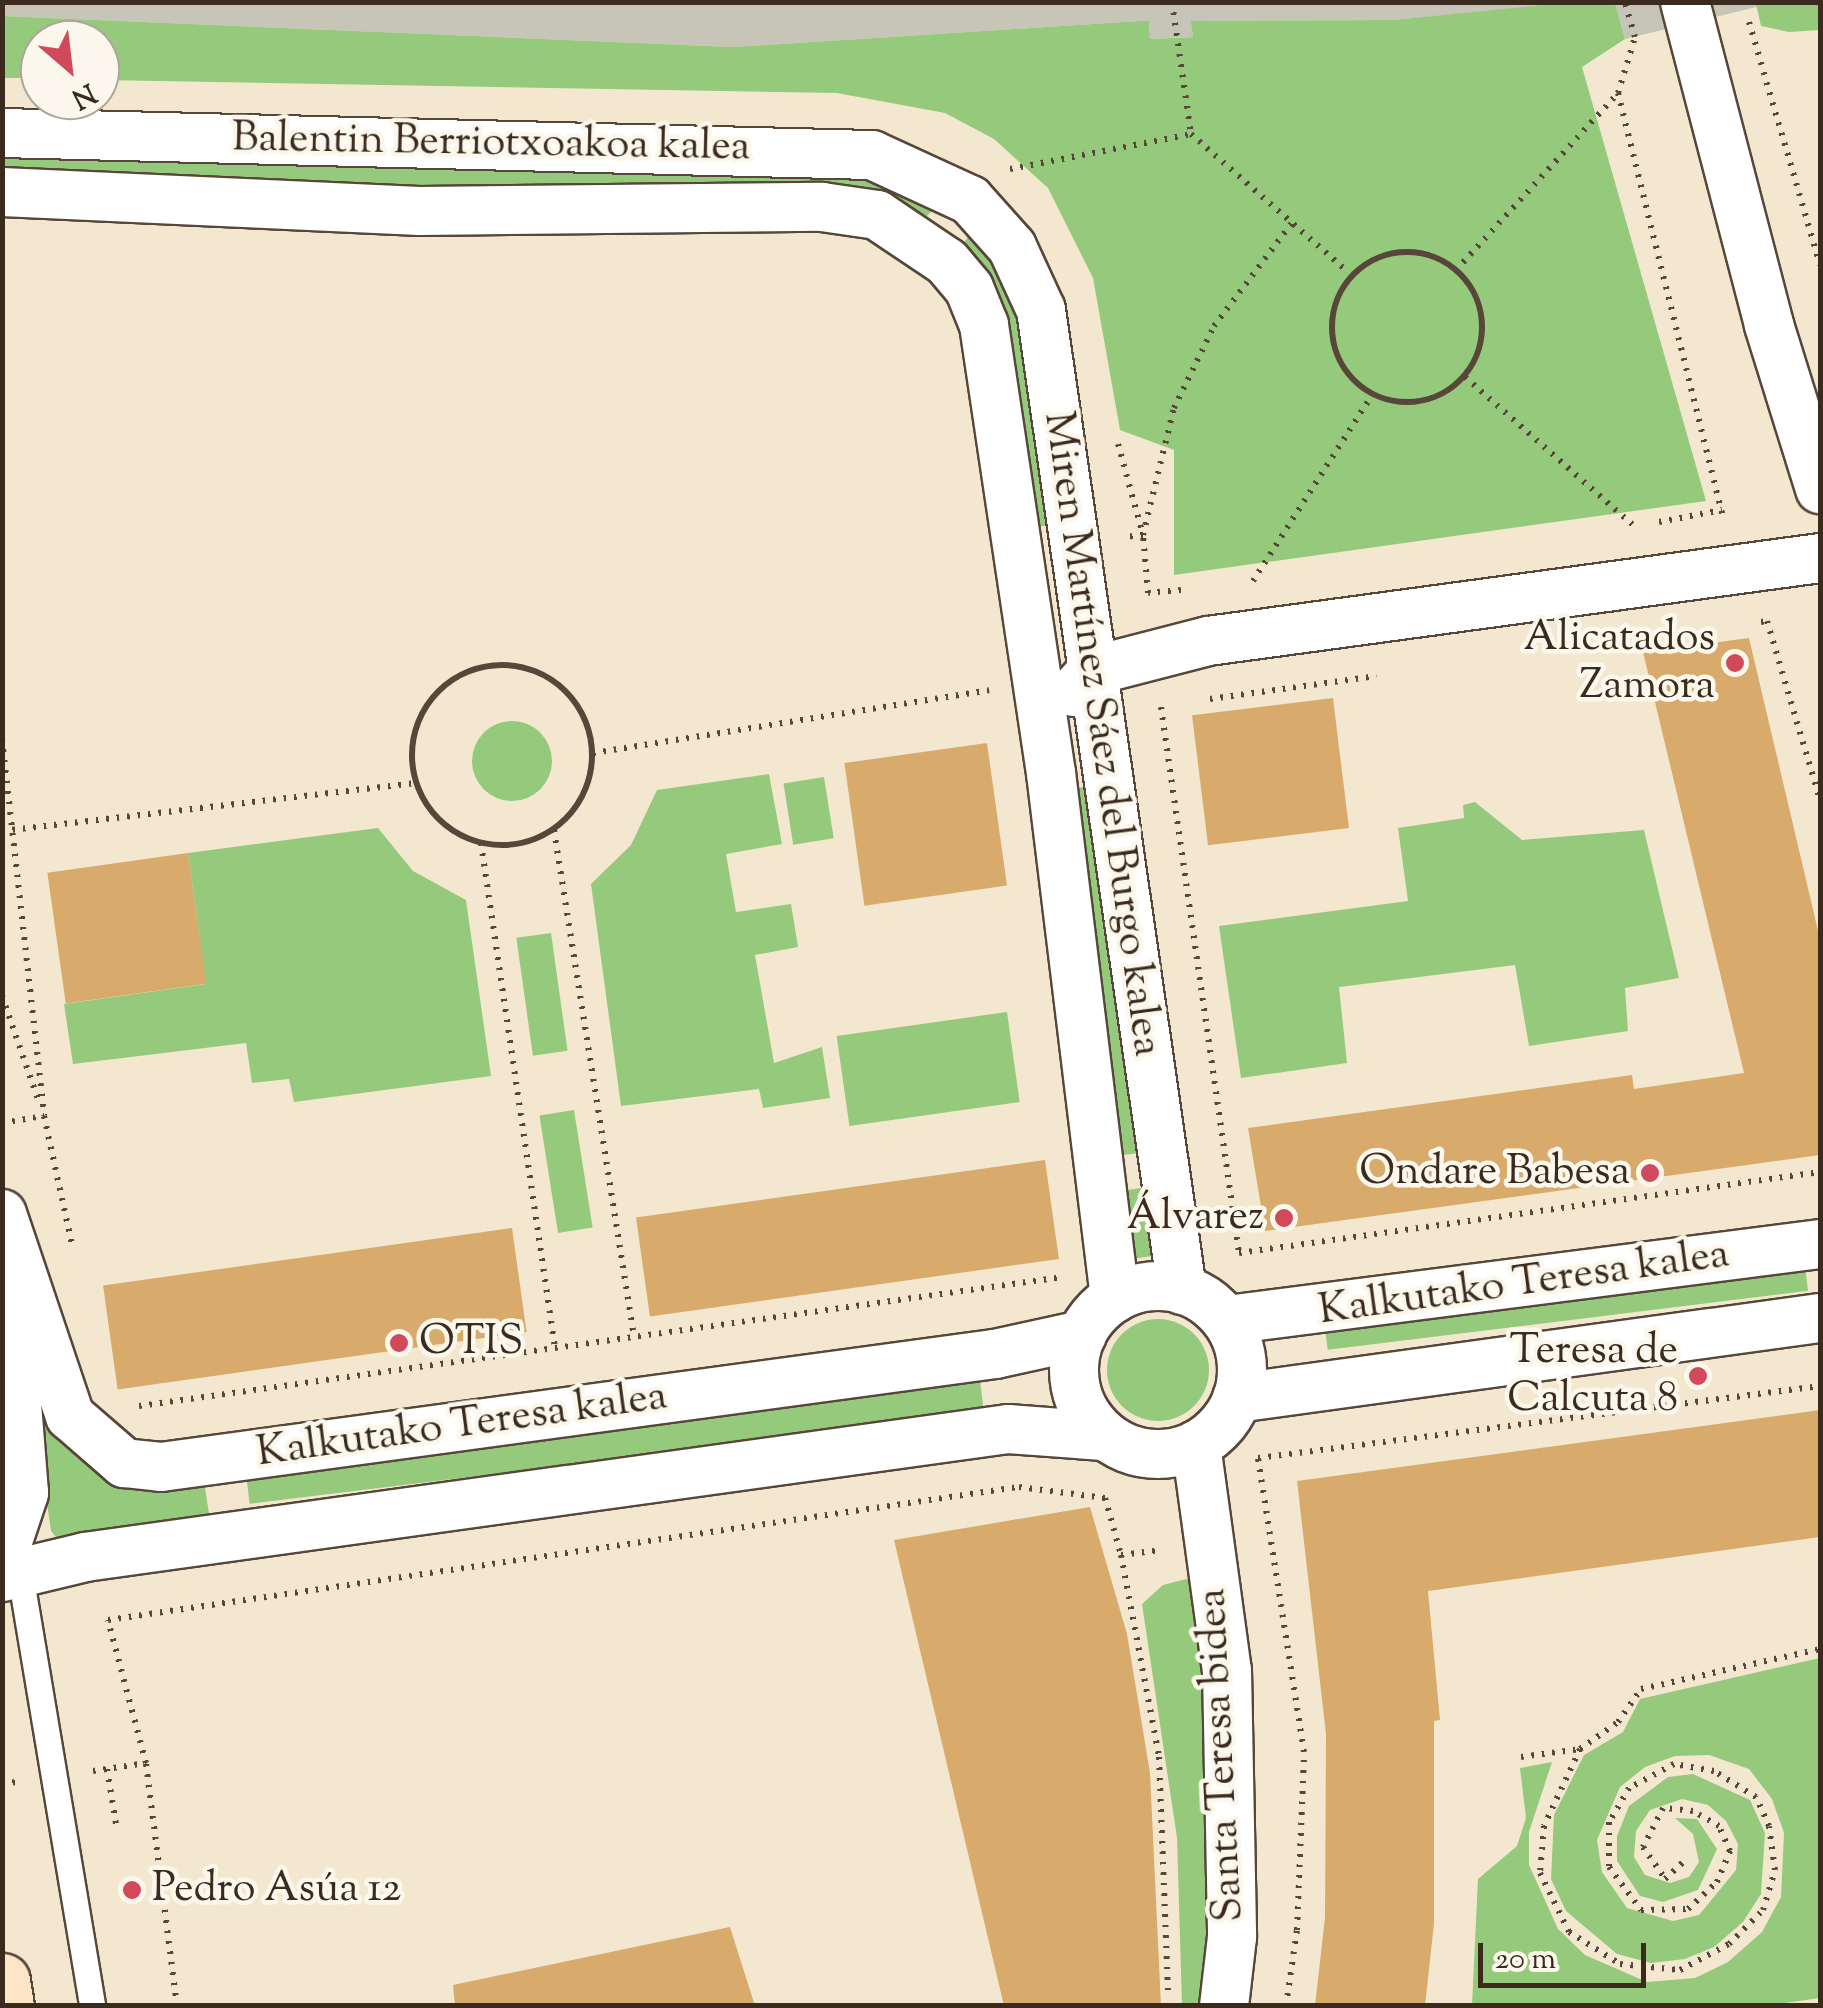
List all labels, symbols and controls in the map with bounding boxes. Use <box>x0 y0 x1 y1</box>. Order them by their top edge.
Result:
north arrow <box>20 20 120 120</box>
text: N <box>64 72 102 118</box>
street label: Balentin Berriotxoakoa kalea <box>231 114 751 174</box>
street label: Miren Martínez Sáez del Burgo kalea <box>1031 409 1171 1059</box>
place label: Alicatados Zamora <box>1524 614 1715 712</box>
marker: Alicatados Zamora <box>1724 652 1746 674</box>
place label: Ondare Babesa <box>1359 1148 1630 1198</box>
marker: Ondare Babesa <box>1639 1162 1661 1184</box>
place label: Álvarez <box>1127 1193 1264 1243</box>
marker: Álvarez <box>1273 1207 1295 1229</box>
street label: Kalkutako Teresa kalea <box>1316 1230 1732 1338</box>
place label: OTIS <box>419 1318 523 1368</box>
place label: Teresa de Calcuta 8 <box>1507 1327 1678 1425</box>
marker: OTIS <box>388 1332 410 1354</box>
marker: Teresa de Calcuta 8 <box>1687 1365 1709 1387</box>
street label: Kalkutako Teresa kalea <box>254 1372 670 1480</box>
street label: Santa Teresa bidea <box>1188 1587 1256 1923</box>
place label: Pedro Asúa 12 <box>152 1865 401 1915</box>
marker: Pedro Asúa 12 <box>121 1879 143 1901</box>
scale bar <box>1483 1923 1650 1985</box>
text: 20 m <box>1495 1939 1556 1982</box>

